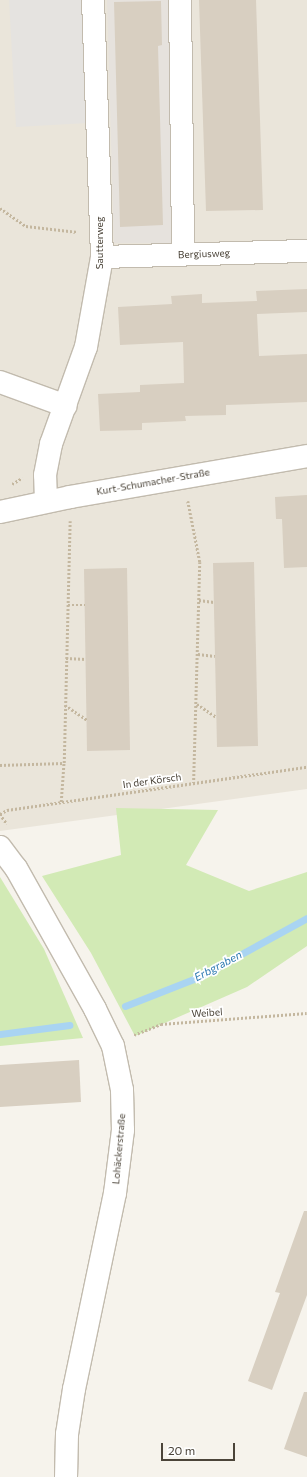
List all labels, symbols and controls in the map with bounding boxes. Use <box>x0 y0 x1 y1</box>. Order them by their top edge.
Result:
street label: Sautterweg <box>94 217 106 269</box>
street label: Bergiusweg <box>178 247 230 261</box>
street label: Kurt-Schumacher-Straße <box>95 466 211 498</box>
street label: In der Körsch <box>122 771 182 791</box>
water label: Erbgraben <box>192 948 244 984</box>
street label: Weibel <box>191 1006 223 1020</box>
street label: Lohäckerstraße <box>110 1113 128 1185</box>
scale bar <box>163 1435 237 1461</box>
text: 20 m <box>168 1443 195 1457</box>

